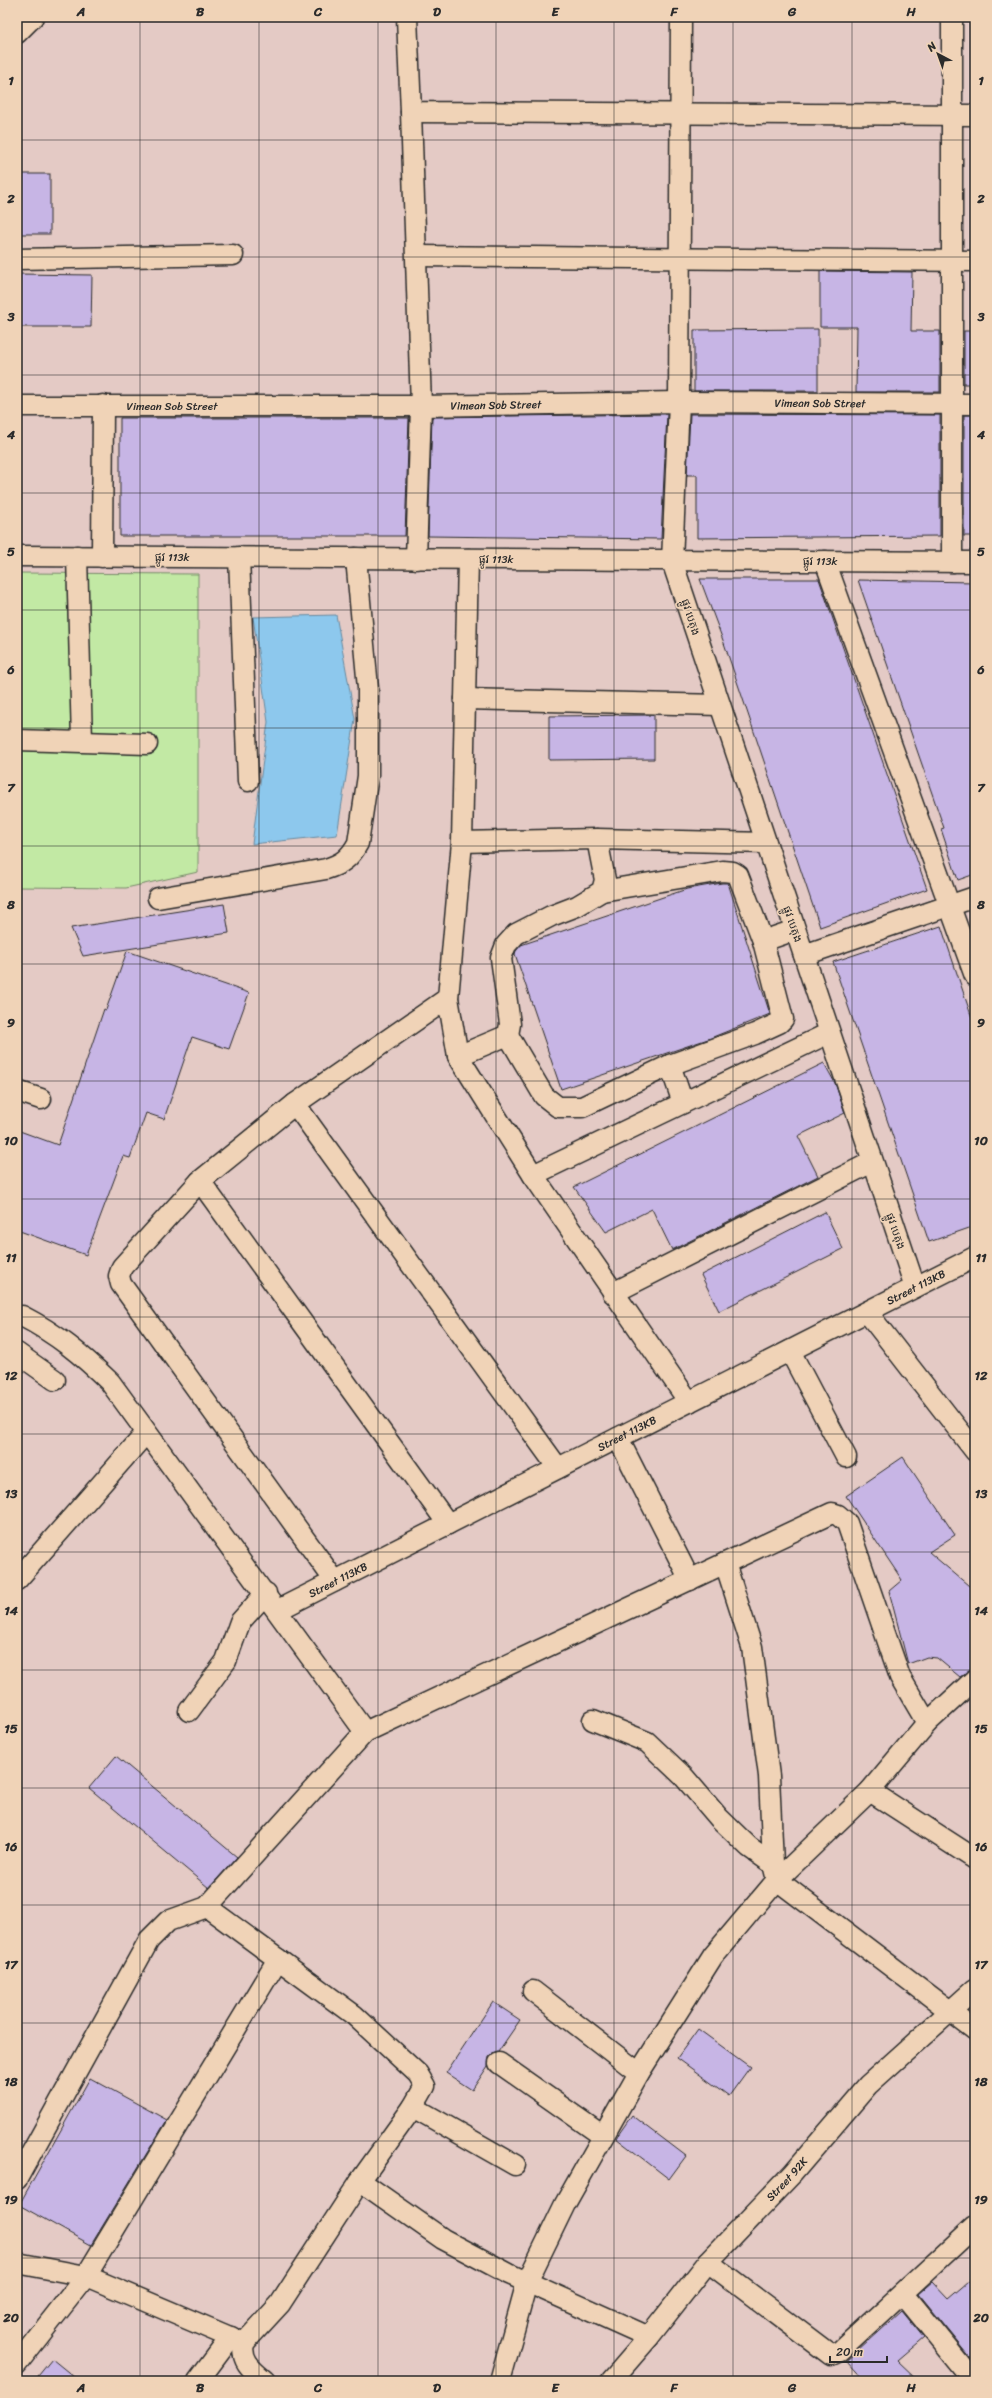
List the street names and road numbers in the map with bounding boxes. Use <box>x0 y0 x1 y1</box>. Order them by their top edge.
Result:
street label: Vimean Sob Street <box>774 394 866 413</box>
street label: Vimean Sob Street <box>450 395 542 416</box>
street label: Vimean Sob Street <box>127 397 218 416</box>
street label: ផ្លូវ 113k <box>155 548 190 567</box>
street label: ផ្លូវ 113k <box>479 550 514 569</box>
street label: ផ្លូវ 113k <box>803 552 838 571</box>
street label: ផ្លូវ បេតុង <box>675 596 705 638</box>
street label: ផ្លូវ បេតុង <box>777 903 808 945</box>
street label: ផ្លូវ បេតុង <box>880 1210 911 1252</box>
street label: Street 113KB <box>883 1264 949 1310</box>
street label: Street 113KB <box>594 1411 660 1457</box>
street label: Street 113KB <box>305 1557 371 1603</box>
street label: Street 92K <box>762 2152 814 2206</box>

